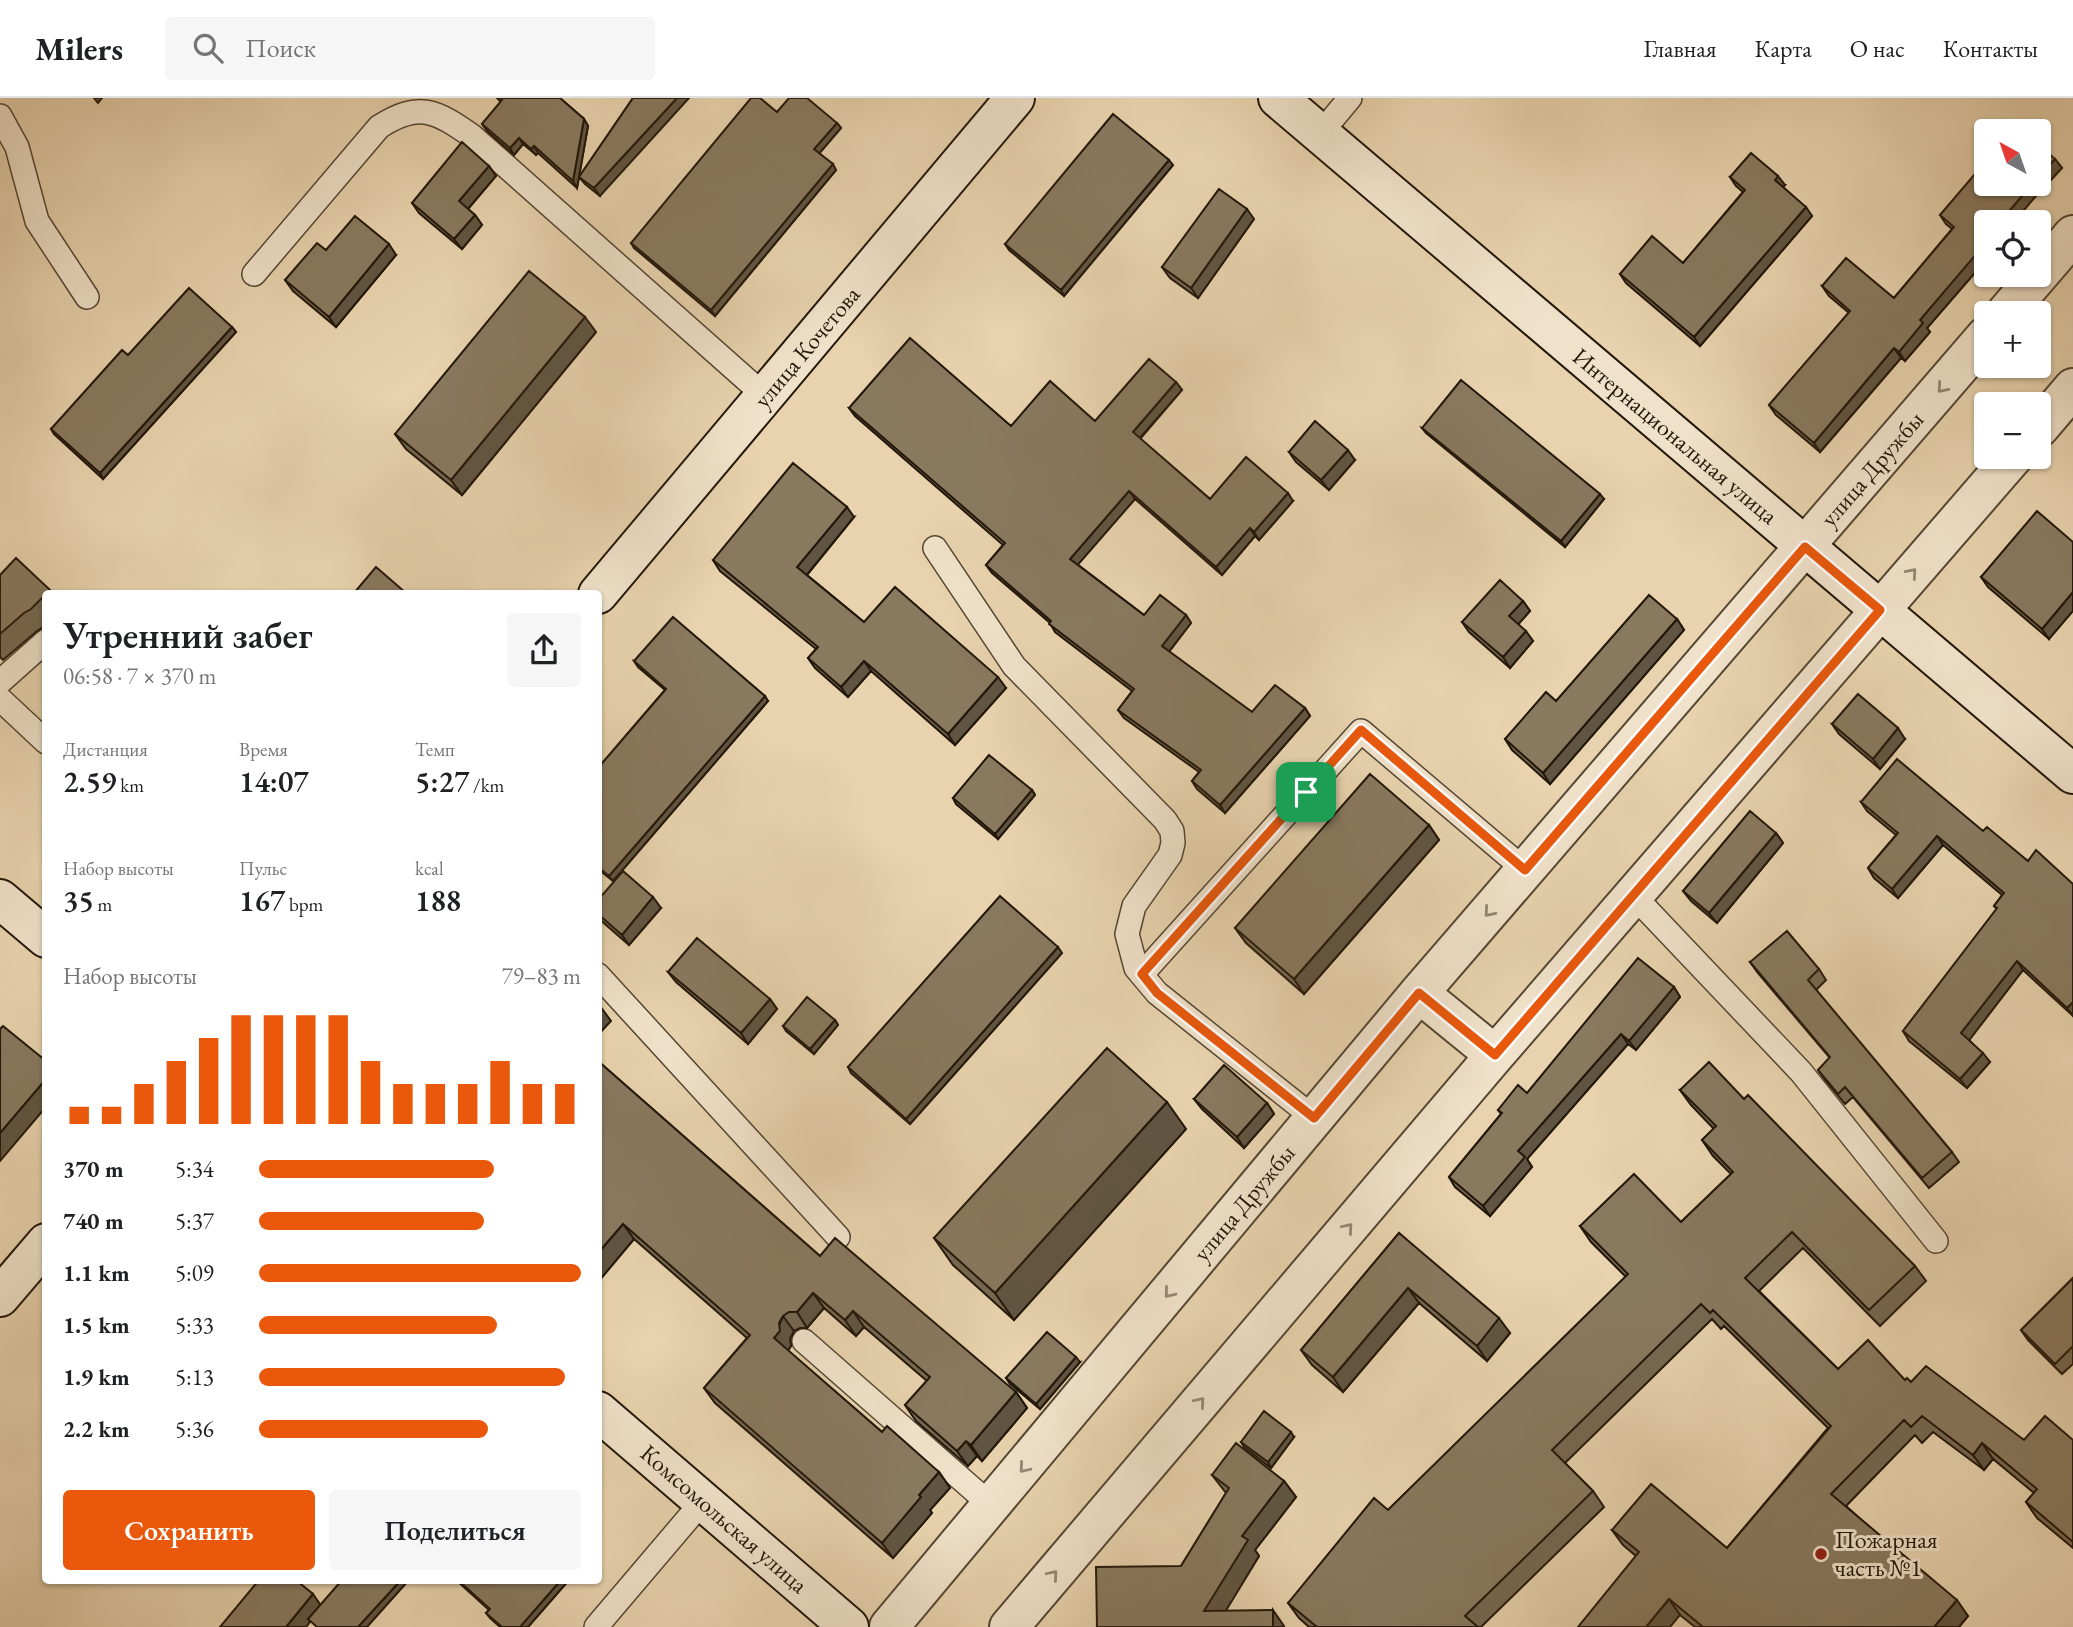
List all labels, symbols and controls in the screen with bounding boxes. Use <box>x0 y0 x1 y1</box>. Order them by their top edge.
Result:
search box <box>165 17 655 80</box>
text: Milers <box>35 27 123 70</box>
icon: search <box>189 29 227 67</box>
text: Поиск <box>245 31 316 65</box>
text: Главная <box>1643 33 1717 64</box>
text: Карта <box>1755 33 1812 64</box>
text: О нас <box>1850 33 1905 64</box>
text: Контакты <box>1943 33 2038 64</box>
north arrow <box>1974 119 2051 196</box>
map controls <box>1974 119 2051 469</box>
button: locate <box>1974 210 2051 287</box>
street label: улица Кочетова <box>747 279 867 414</box>
button: + <box>1974 301 2051 378</box>
street label: Интернациональная улица <box>1566 340 1785 531</box>
one-way arrow <box>1938 380 1950 393</box>
button: − <box>1974 392 2051 469</box>
street label: улица Дружбы <box>1813 404 1930 533</box>
one-way arrow <box>1904 568 1916 581</box>
text: Утренний забег <box>63 610 313 659</box>
button: share <box>507 613 581 687</box>
text: 06:58 · 7 × 370 m <box>63 661 216 691</box>
text: Дистанция <box>63 737 148 762</box>
text: Время <box>239 737 288 762</box>
text: Темп <box>415 737 455 762</box>
text: 2.59 <box>63 762 116 801</box>
text: 14:07 <box>239 762 309 801</box>
text: 5:27 <box>415 762 469 801</box>
pin <box>1276 762 1336 822</box>
text: km <box>116 773 144 798</box>
text: /km <box>469 773 504 798</box>
icon: arrive <box>1287 773 1325 811</box>
text: Набор высоты <box>63 856 174 881</box>
text: Пульс <box>239 856 287 881</box>
text: kcal <box>415 856 444 881</box>
text: 35 <box>63 881 94 920</box>
text: 167 <box>239 881 285 920</box>
text: 188 <box>415 881 461 920</box>
text: m <box>94 892 112 917</box>
text: bpm <box>285 892 323 917</box>
one-way arrow <box>1485 904 1497 917</box>
text: Набор высоты <box>63 961 197 991</box>
text: 79–83 m <box>502 961 581 991</box>
street label: улица Дружбы <box>1186 1138 1302 1267</box>
text: 370 m <box>63 1154 124 1184</box>
text: 5:34 <box>175 1154 214 1184</box>
text: 740 m <box>63 1206 124 1236</box>
text: 5:37 <box>175 1206 214 1236</box>
one-way arrow <box>1340 1224 1352 1237</box>
text: 1.1 km <box>63 1258 130 1288</box>
text: 5:09 <box>175 1258 214 1288</box>
one-way arrow <box>1165 1285 1177 1298</box>
text: 1.5 km <box>63 1310 130 1340</box>
text: 5:33 <box>175 1310 214 1340</box>
text: 1.9 km <box>63 1362 130 1392</box>
text: 5:13 <box>175 1362 214 1392</box>
one-way arrow <box>1192 1397 1205 1409</box>
text: 2.2 km <box>63 1414 130 1444</box>
text: 5:36 <box>175 1414 214 1444</box>
street label: Комсомольская улица <box>634 1437 815 1600</box>
one-way arrow <box>1019 1460 1032 1472</box>
button: Сохранить <box>63 1490 315 1570</box>
button: Поделиться <box>329 1490 581 1570</box>
place label: Пожарная часть №1 <box>1835 1524 1938 1583</box>
marker: Пожарная часть №1 <box>1813 1546 1829 1562</box>
one-way arrow <box>1045 1570 1057 1583</box>

